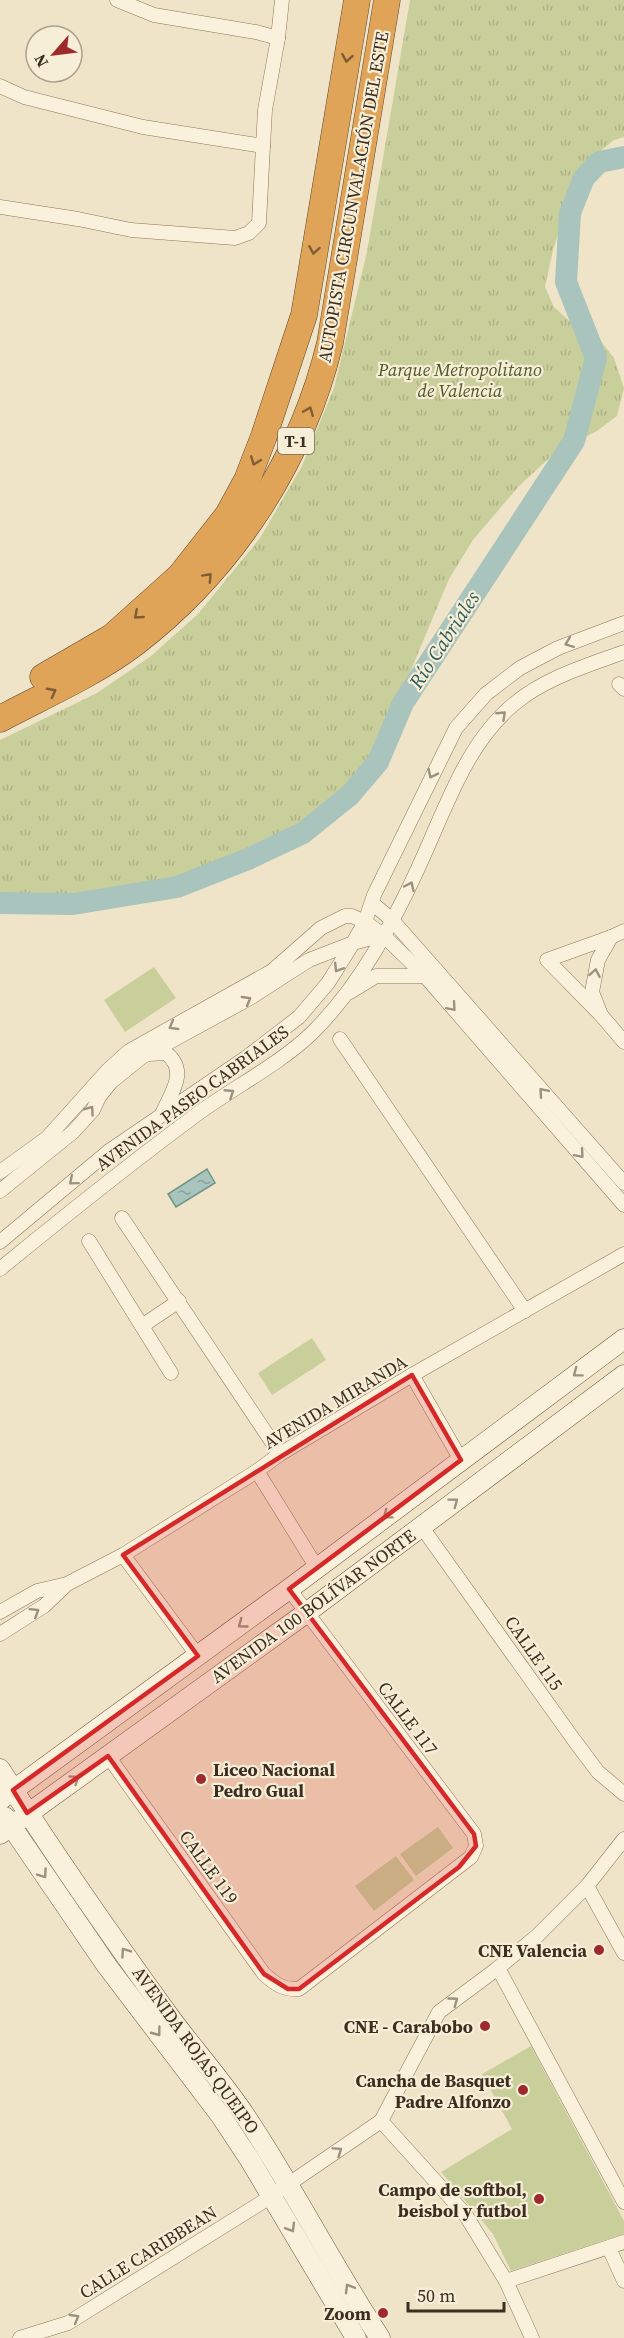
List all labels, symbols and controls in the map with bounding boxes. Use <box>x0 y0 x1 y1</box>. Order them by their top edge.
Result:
north arrow <box>24 24 84 84</box>
street label: AUTOPISTA CIRCUNVALACIÓN DEL ESTE <box>312 29 395 365</box>
text: N <box>28 50 53 71</box>
one-way arrow <box>341 52 354 62</box>
one-way arrow <box>309 245 321 255</box>
park label: Parque Metropolitano de Valencia <box>377 357 542 403</box>
one-way arrow <box>302 406 314 417</box>
road number: T-1 <box>278 428 314 454</box>
one-way arrow <box>249 455 262 466</box>
one-way arrow <box>201 573 212 583</box>
water label: Río Cabriales <box>402 585 486 695</box>
one-way arrow <box>134 607 145 618</box>
one-way arrow <box>565 636 575 649</box>
one-way arrow <box>46 688 56 699</box>
one-way arrow <box>494 712 505 723</box>
one-way arrow <box>428 768 440 779</box>
one-way arrow <box>402 882 414 893</box>
one-way arrow <box>333 962 345 972</box>
one-way arrow <box>589 968 601 978</box>
one-way arrow <box>241 995 251 1007</box>
one-way arrow <box>444 1000 455 1011</box>
street label: AVENIDA PASEO CABRIALES <box>90 1019 294 1177</box>
one-way arrow <box>169 1019 179 1030</box>
one-way arrow <box>540 1088 551 1099</box>
one-way arrow <box>223 1089 234 1100</box>
one-way arrow <box>83 1106 94 1117</box>
one-way arrow <box>572 1147 583 1158</box>
one-way arrow <box>69 1173 80 1184</box>
street label: AVENIDA MIRANDA <box>258 1349 412 1455</box>
one-way arrow <box>573 1366 584 1377</box>
one-way arrow <box>447 1498 458 1509</box>
one-way arrow <box>383 1508 394 1519</box>
street label: AVENIDA 100 BOLÍVAR NORTE <box>205 1523 421 1689</box>
one-way arrow <box>29 1608 40 1619</box>
street label: CALLE 115 <box>499 1611 569 1695</box>
one-way arrow <box>237 1616 248 1627</box>
street label: CALLE 117 <box>372 1676 444 1760</box>
place label: Liceo Nacional Pedro Gual <box>213 1757 335 1803</box>
marker: Liceo Nacional Pedro Gual <box>194 1772 208 1786</box>
one-way arrow <box>68 1775 79 1786</box>
street label: CALLE 119 <box>174 1825 244 1909</box>
one-way arrow <box>36 1868 47 1879</box>
place label: CNE Valencia <box>478 1938 587 1963</box>
marker: CNE Valencia <box>592 1943 606 1957</box>
one-way arrow <box>121 1948 132 1959</box>
street label: AVENIDA ROJAS QUEIPO <box>127 1961 265 2139</box>
one-way arrow <box>448 1997 459 2008</box>
place label: CNE - Carabobo <box>344 2014 473 2039</box>
marker: CNE - Carabobo <box>478 2019 492 2033</box>
one-way arrow <box>150 2026 161 2037</box>
place label: Cancha de Basquet Padre Alfonzo <box>355 2068 512 2114</box>
marker: Cancha de Basquet Padre Alfonzo <box>516 2083 530 2097</box>
one-way arrow <box>331 2147 342 2158</box>
place label: Campo de softbol, beisbol y futbol <box>378 2177 527 2223</box>
marker: Campo de softbol, beisbol y futbol <box>532 2192 546 2206</box>
street label: CALLE CARIBBEAN <box>74 2200 222 2304</box>
one-way arrow <box>284 2221 295 2232</box>
scale bar <box>408 2275 504 2313</box>
text: 50 m <box>417 2283 455 2308</box>
one-way arrow <box>345 2284 357 2295</box>
place label: Zoom <box>324 2301 371 2326</box>
marker: Zoom <box>376 2306 390 2320</box>
one-way arrow <box>69 2314 79 2325</box>

